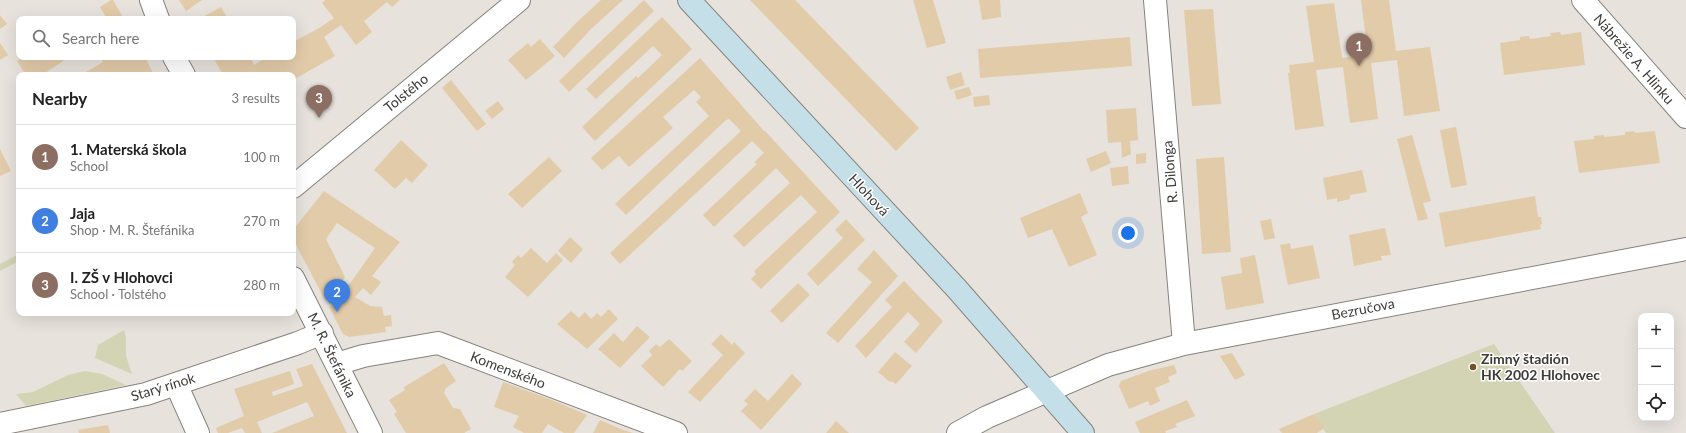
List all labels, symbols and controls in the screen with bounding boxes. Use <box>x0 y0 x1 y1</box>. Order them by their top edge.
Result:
street label: Nábrežie A. Hlinku <box>1591 10 1678 107</box>
search box <box>16 16 296 60</box>
icon: search <box>30 27 52 49</box>
text: Search here <box>62 29 139 47</box>
pin: 1 <box>1346 33 1372 66</box>
street label: Tolstého <box>380 70 431 116</box>
pin: 3 <box>306 85 332 118</box>
text: Nearby <box>32 88 87 109</box>
text: 3 results <box>232 90 280 106</box>
text: 1. Materská škola <box>70 140 187 158</box>
street label: R. Dilonga <box>1158 140 1181 204</box>
text: 1 <box>41 149 49 165</box>
text: 100 m <box>243 149 280 165</box>
text: School <box>70 158 108 174</box>
street label: Hlohová <box>846 170 893 219</box>
text: Jaja <box>70 204 95 222</box>
text: 2 <box>41 213 49 229</box>
text: 270 m <box>243 213 280 229</box>
text: Shop · M. R. Štefánika <box>70 222 195 238</box>
your location <box>1118 223 1138 243</box>
text: I. ZŠ v Hlohovci <box>70 268 173 286</box>
text: 3 <box>41 277 49 293</box>
text: 280 m <box>243 277 280 293</box>
pin: 2 <box>324 279 350 312</box>
text: School · Tolstého <box>70 286 166 302</box>
street label: Bezručova <box>1330 294 1396 323</box>
street label: M. R. Štefánika <box>305 310 360 400</box>
map controls <box>1638 313 1674 421</box>
button: + <box>1638 313 1674 349</box>
street label: Komenského <box>468 347 548 392</box>
button: − <box>1638 349 1674 385</box>
place label: Zimný štadión HK 2002 Hlohovec <box>1481 350 1600 383</box>
marker: Zimný štadión HK 2002 Hlohovec <box>1468 362 1478 372</box>
street label: Starý rínok <box>129 368 198 404</box>
button: locate <box>1638 385 1674 421</box>

